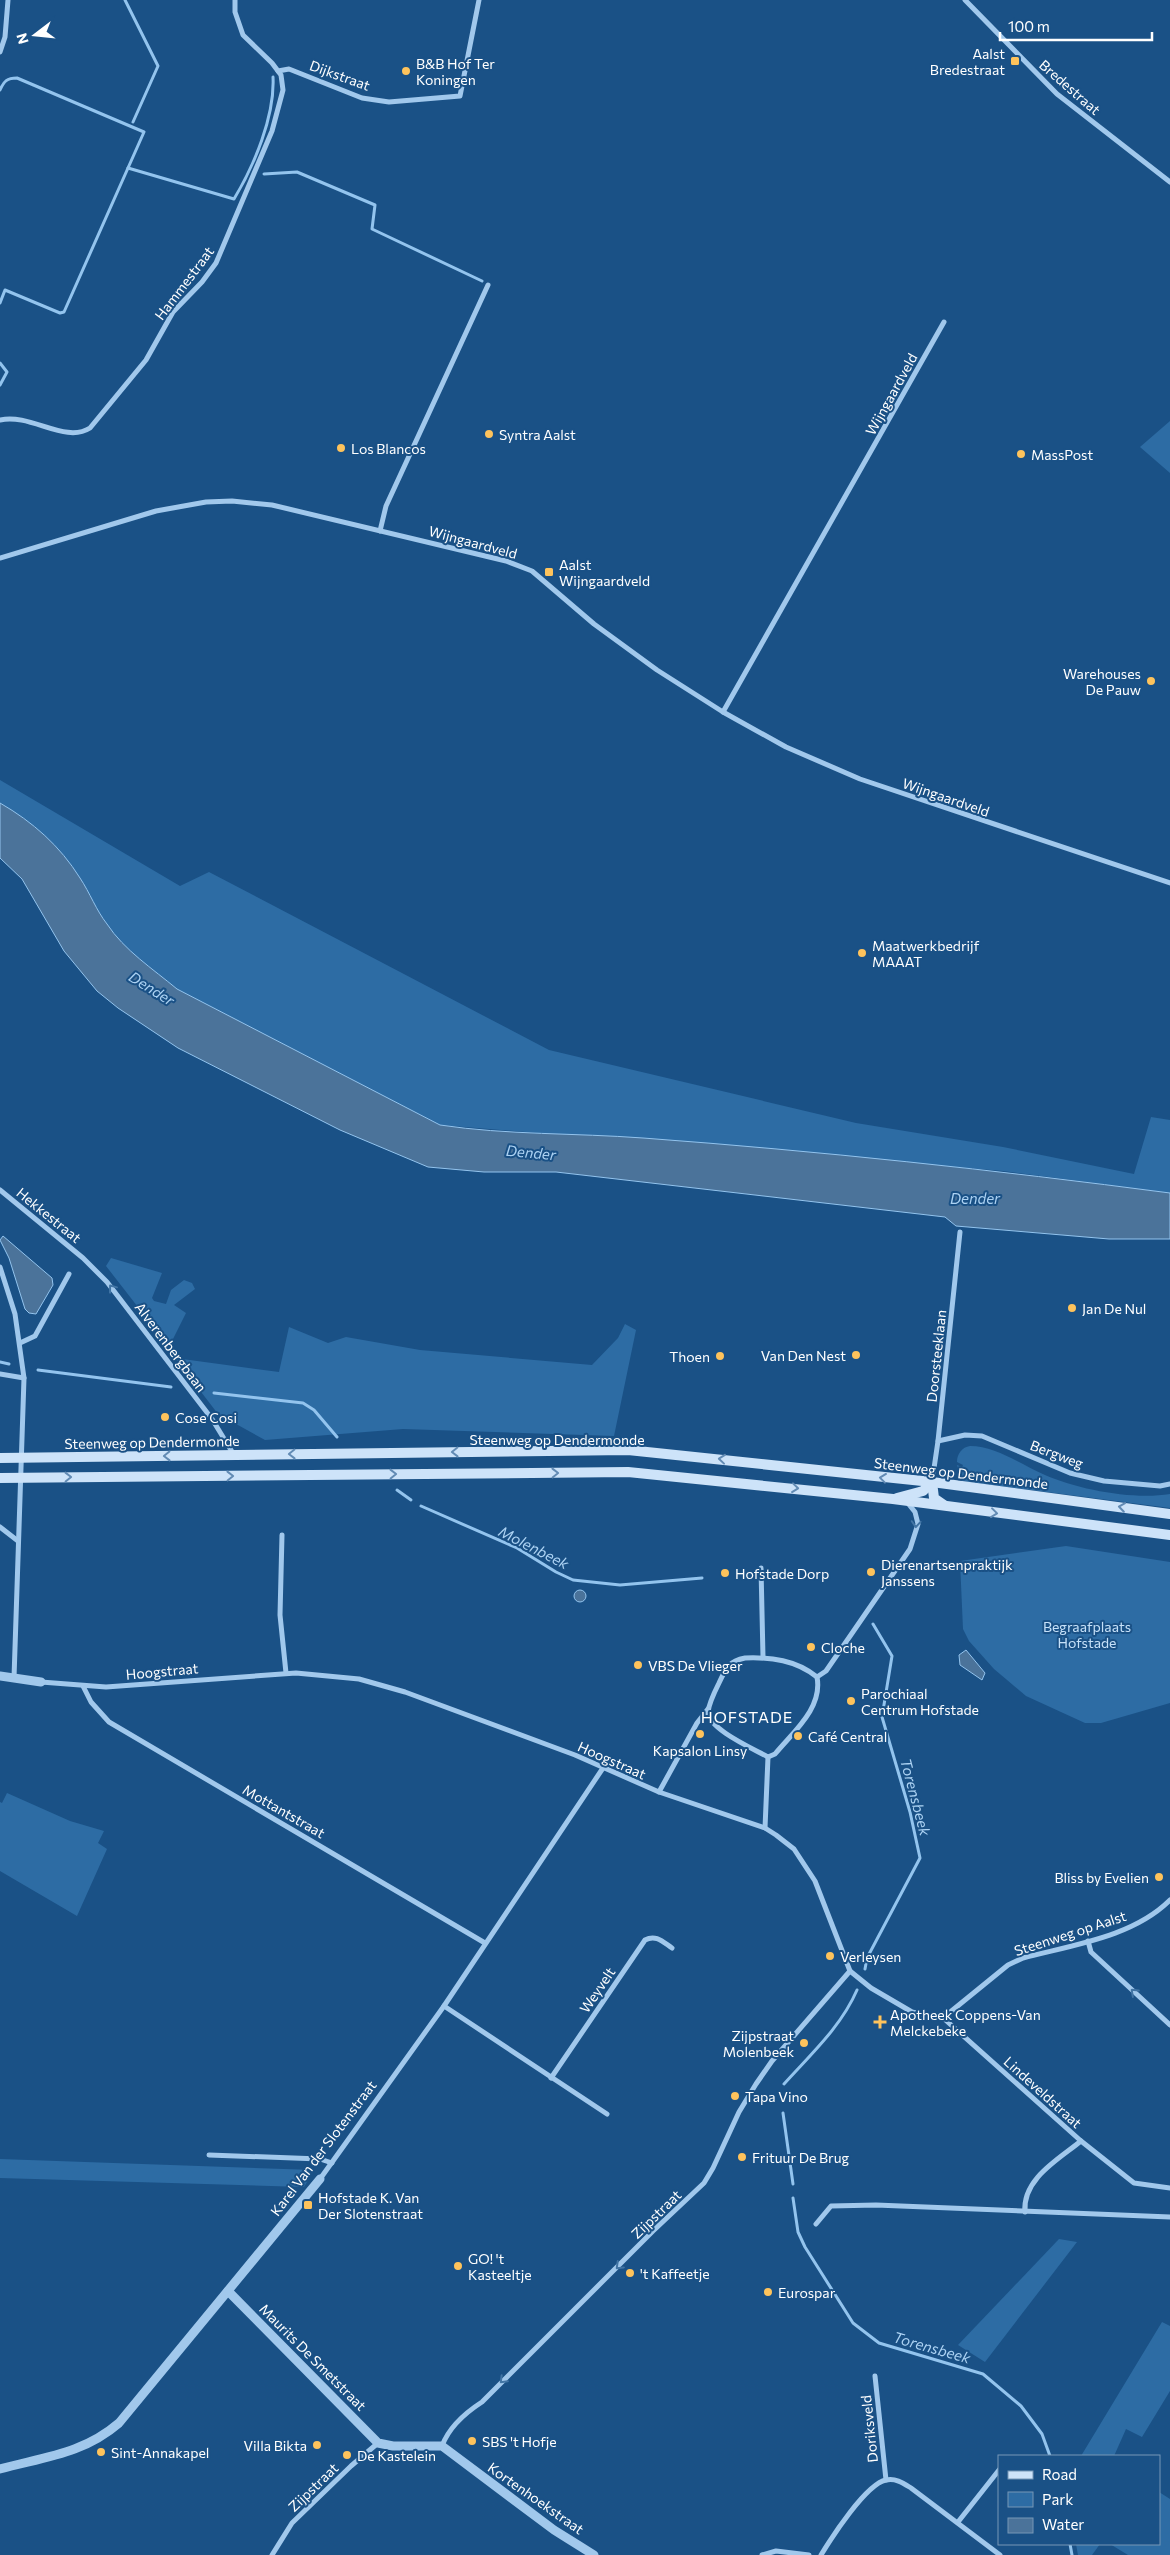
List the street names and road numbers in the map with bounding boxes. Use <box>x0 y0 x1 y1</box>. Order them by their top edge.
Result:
street label: Dijkstraat <box>307 56 373 94</box>
street label: Bredestraat <box>1036 56 1104 118</box>
street label: Hammestraat <box>151 243 217 323</box>
street label: Wijngaardveld <box>862 350 920 438</box>
street label: Wijngaardveld <box>427 522 519 562</box>
street label: Wijngaardveld <box>900 774 992 820</box>
street label: Hekkestraat <box>13 1184 85 1246</box>
street label: Alverenbergbaan <box>132 1299 210 1395</box>
street label: Doorsteeklaan <box>923 1309 949 1403</box>
street label: Steenweg op Dendermonde <box>469 1431 645 1448</box>
street label: Steenweg op Dendermonde <box>64 1432 240 1452</box>
street label: Bergweg <box>1028 1436 1086 1472</box>
street label: Steenweg op Dendermonde <box>873 1454 1049 1492</box>
street label: Hoogstraat <box>125 1659 199 1683</box>
street label: Hoogstraat <box>575 1737 649 1783</box>
street label: Mottantstraat <box>240 1781 328 1842</box>
street label: Steenweg op Aalst <box>1012 1907 1128 1959</box>
street label: Weyvelt <box>576 1964 619 2016</box>
street label: Lindeveldstraat <box>1001 2053 1086 2132</box>
street label: Karel Van der Slotenstraat <box>266 2077 380 2219</box>
street label: Zijpstraat <box>628 2186 685 2242</box>
street label: Maurits De Smetstraat <box>256 2300 370 2414</box>
street label: Doriksveld <box>857 2394 881 2464</box>
street label: Zijpstraat <box>285 2459 342 2515</box>
street label: Kortenhoekstraat <box>485 2459 587 2538</box>

